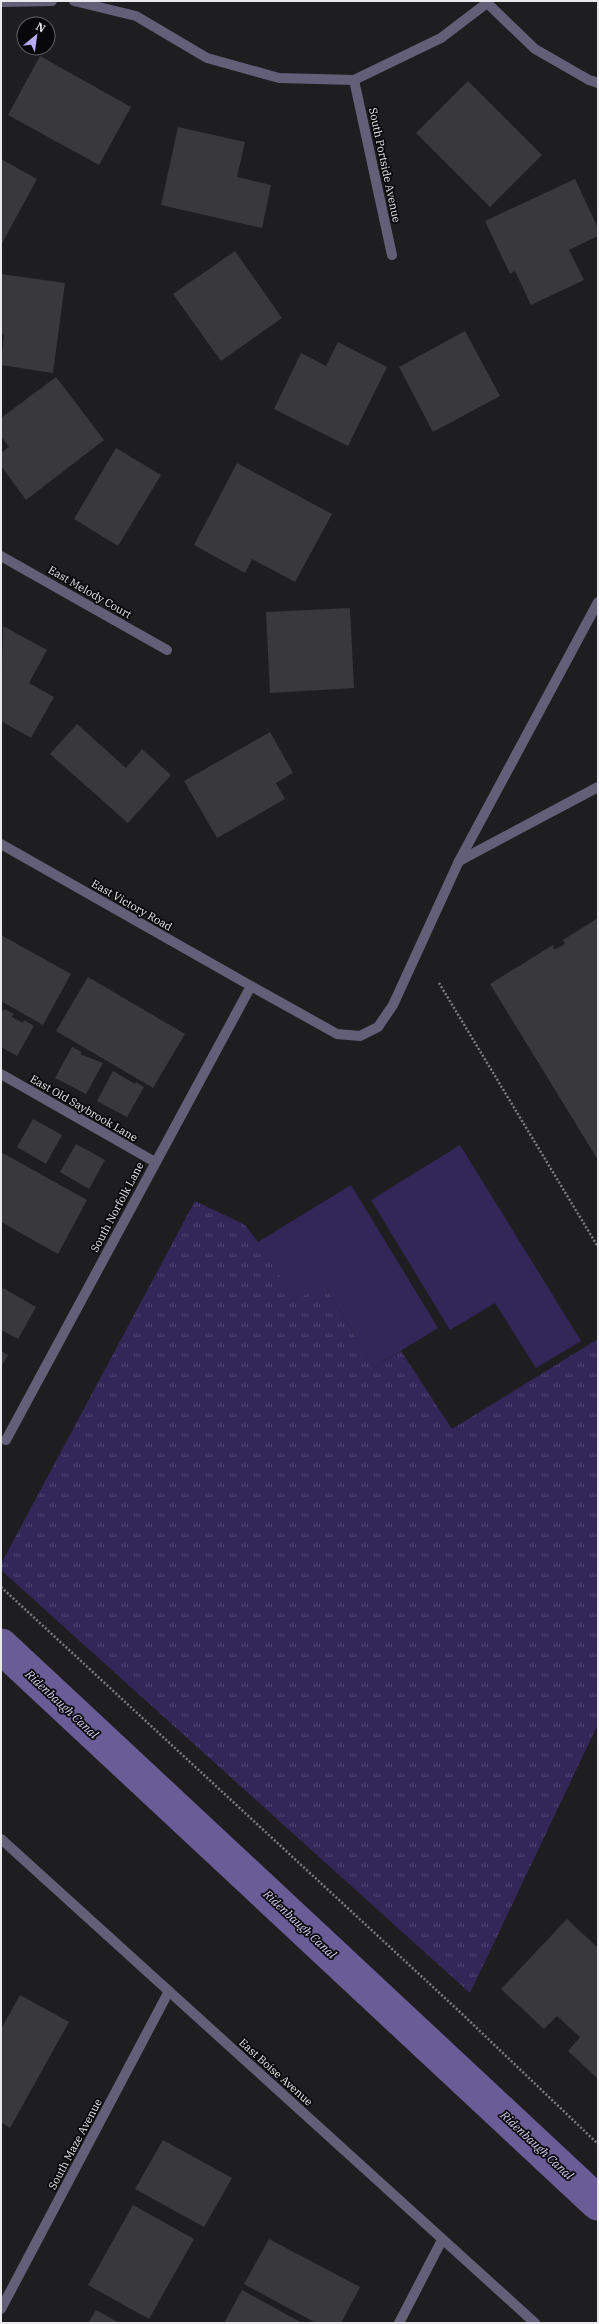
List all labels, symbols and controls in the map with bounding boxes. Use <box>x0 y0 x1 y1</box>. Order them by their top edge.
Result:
north arrow <box>16 16 56 56</box>
text: N <box>34 19 48 36</box>
street label: South Portside Avenue <box>366 106 404 224</box>
street label: East Melody Court <box>46 562 134 622</box>
street label: East Victory Road <box>89 876 175 934</box>
street label: East Old Saybrook Lane <box>28 1071 140 1145</box>
street label: South Norfolk Lane <box>87 1159 147 1255</box>
water label: Ridenbaugh Canal <box>22 1666 102 1742</box>
water label: Ridenbaugh Canal <box>260 1886 340 1962</box>
street label: East Boise Avenue <box>236 2035 316 2109</box>
street label: South Maze Avenue <box>45 2096 105 2192</box>
water label: Ridenbaugh Canal <box>497 2107 577 2183</box>

